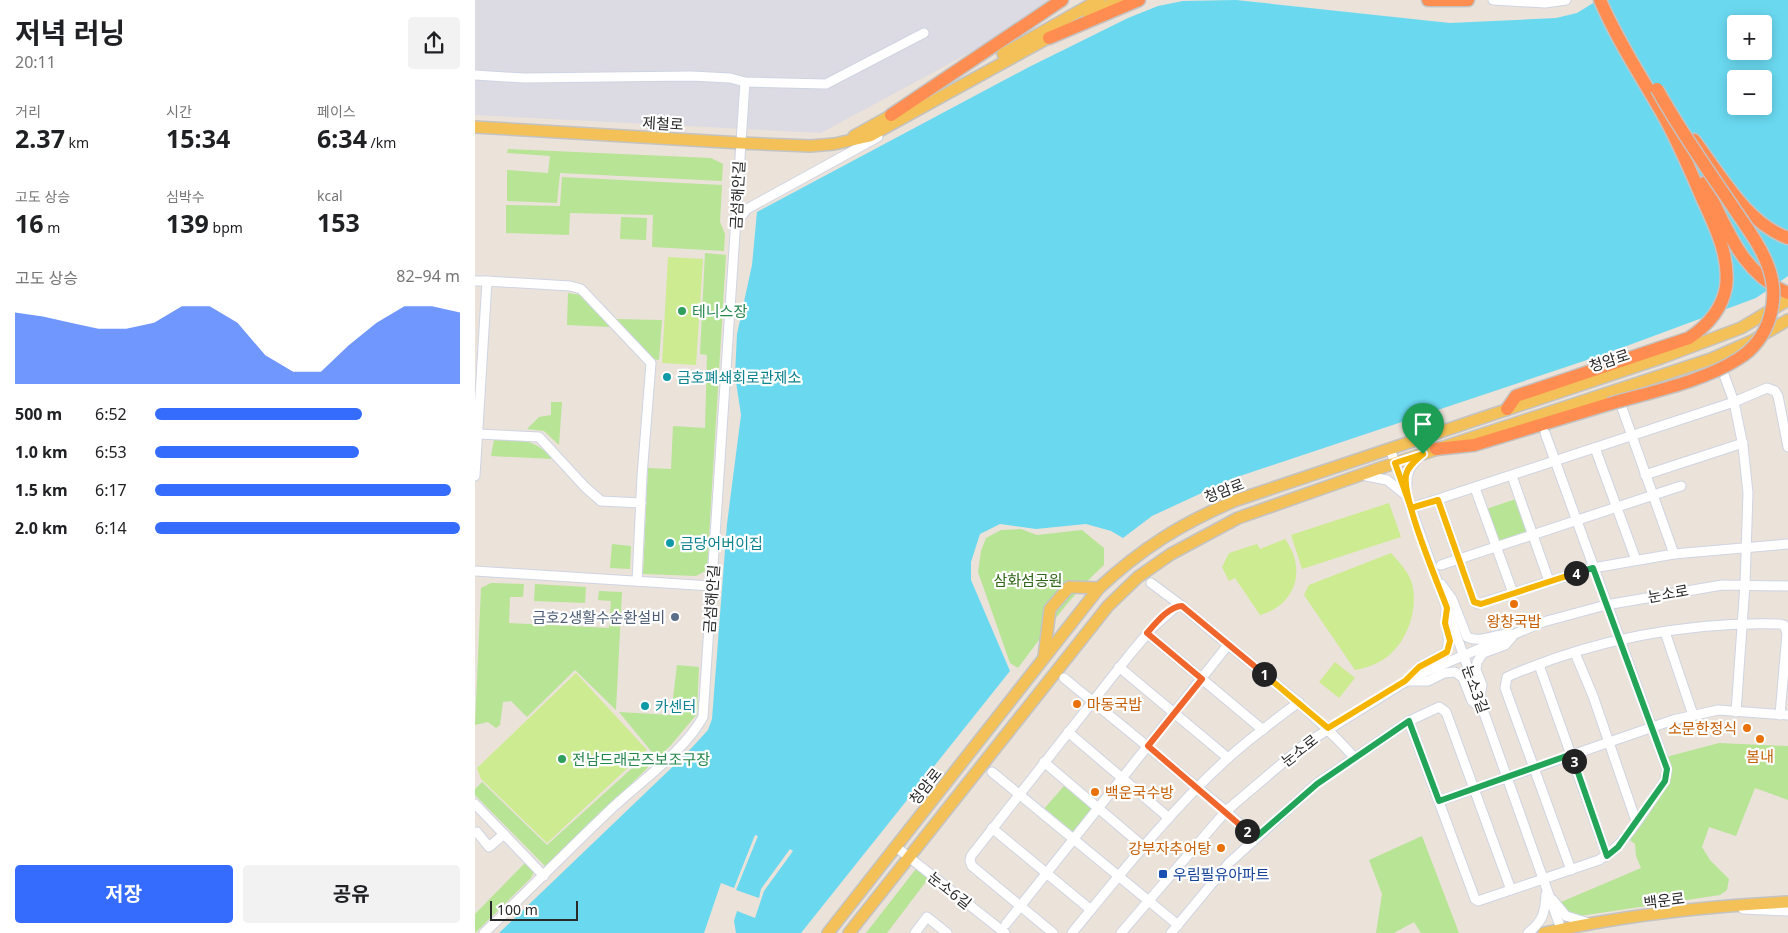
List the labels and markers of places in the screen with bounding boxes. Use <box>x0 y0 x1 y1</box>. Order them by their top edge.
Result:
place label: 테니스장 <box>692 301 747 321</box>
marker: 테니스장 <box>676 305 688 317</box>
place label: 금호폐쇄회로관제소 <box>677 367 801 387</box>
marker: 금호폐쇄회로관제소 <box>661 371 673 383</box>
pin <box>1402 403 1444 454</box>
place label: 금당어버이집 <box>680 533 763 553</box>
marker: 금당어버이집 <box>664 537 676 549</box>
pin: 4 <box>1563 560 1589 586</box>
marker: 왕창국밥 <box>1508 598 1520 610</box>
place label: 금호2생활수순환설비 <box>532 607 665 627</box>
marker: 금호2생활수순환설비 <box>669 611 681 623</box>
place label: 왕창국밥 <box>1486 611 1542 631</box>
pin: 1 <box>1251 662 1277 686</box>
place label: 마동국밥 <box>1087 694 1142 714</box>
place label: 카센터 <box>655 696 696 716</box>
marker: 마동국밥 <box>1071 698 1083 710</box>
marker: 카센터 <box>639 700 651 712</box>
place label: 소문한정식 <box>1668 718 1737 738</box>
marker: 소문한정식 <box>1741 722 1753 734</box>
marker: 봄내 <box>1754 733 1766 745</box>
place label: 봄내 <box>1746 746 1774 766</box>
pin: 3 <box>1561 748 1587 774</box>
place label: 전남드래곤즈보조구장 <box>572 749 710 769</box>
marker: 전남드래곤즈보조구장 <box>556 753 568 765</box>
place label: 백운국수방 <box>1105 782 1174 802</box>
marker: 백운국수방 <box>1089 786 1101 798</box>
pin: 2 <box>1235 818 1259 844</box>
place label: 강부자추어탕 <box>1128 838 1211 858</box>
marker: 강부자추어탕 <box>1215 842 1227 854</box>
place label: 우림필유아파트 <box>1173 864 1270 884</box>
marker: 우림필유아파트 <box>1157 868 1169 880</box>

